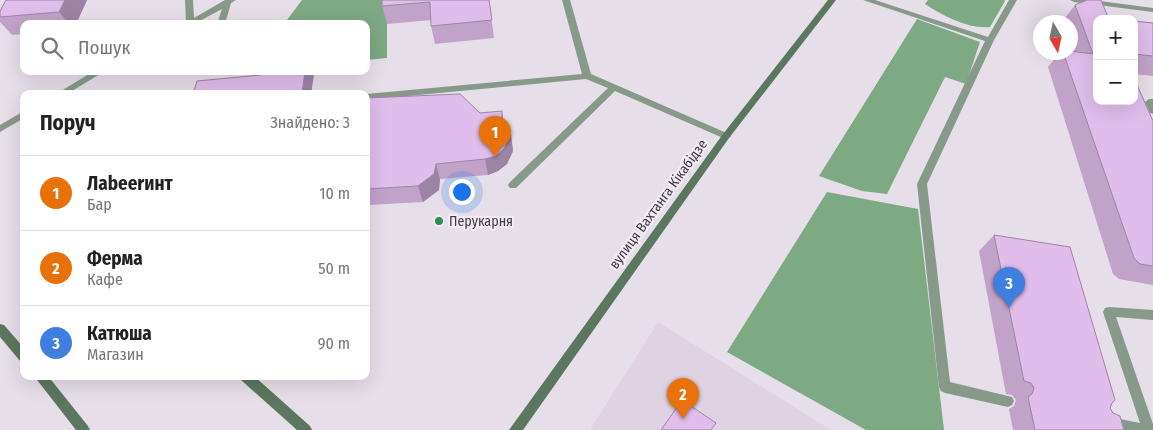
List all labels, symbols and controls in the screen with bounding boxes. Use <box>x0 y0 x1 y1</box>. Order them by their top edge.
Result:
north arrow <box>1033 15 1078 60</box>
map controls <box>1093 15 1138 105</box>
button: + <box>1093 15 1138 60</box>
search box <box>20 20 370 75</box>
icon: search <box>38 34 66 62</box>
text: Пошук <box>78 36 130 59</box>
button: − <box>1093 60 1138 105</box>
text: Поруч <box>40 110 96 136</box>
text: Знайдено: 3 <box>270 113 350 132</box>
pin: 1 <box>479 116 511 157</box>
street label: вулиця Вахтанга Кікабідзе <box>606 136 711 272</box>
text: Лаbeerинт <box>87 172 173 195</box>
your location <box>449 179 475 205</box>
text: 1 <box>53 184 59 203</box>
text: 10 m <box>319 184 350 203</box>
text: Бар <box>87 195 112 214</box>
place label: Перукарня <box>449 213 513 230</box>
marker: Перукарня <box>433 215 445 227</box>
text: Ферма <box>87 247 143 270</box>
text: 2 <box>52 259 60 278</box>
text: 50 m <box>318 259 350 278</box>
pin: 3 <box>993 267 1025 308</box>
text: Кафе <box>87 270 123 289</box>
text: Катюша <box>87 322 152 345</box>
text: 3 <box>52 334 60 353</box>
text: 90 m <box>318 334 350 353</box>
text: Магазин <box>87 345 144 364</box>
pin: 2 <box>667 378 699 419</box>

